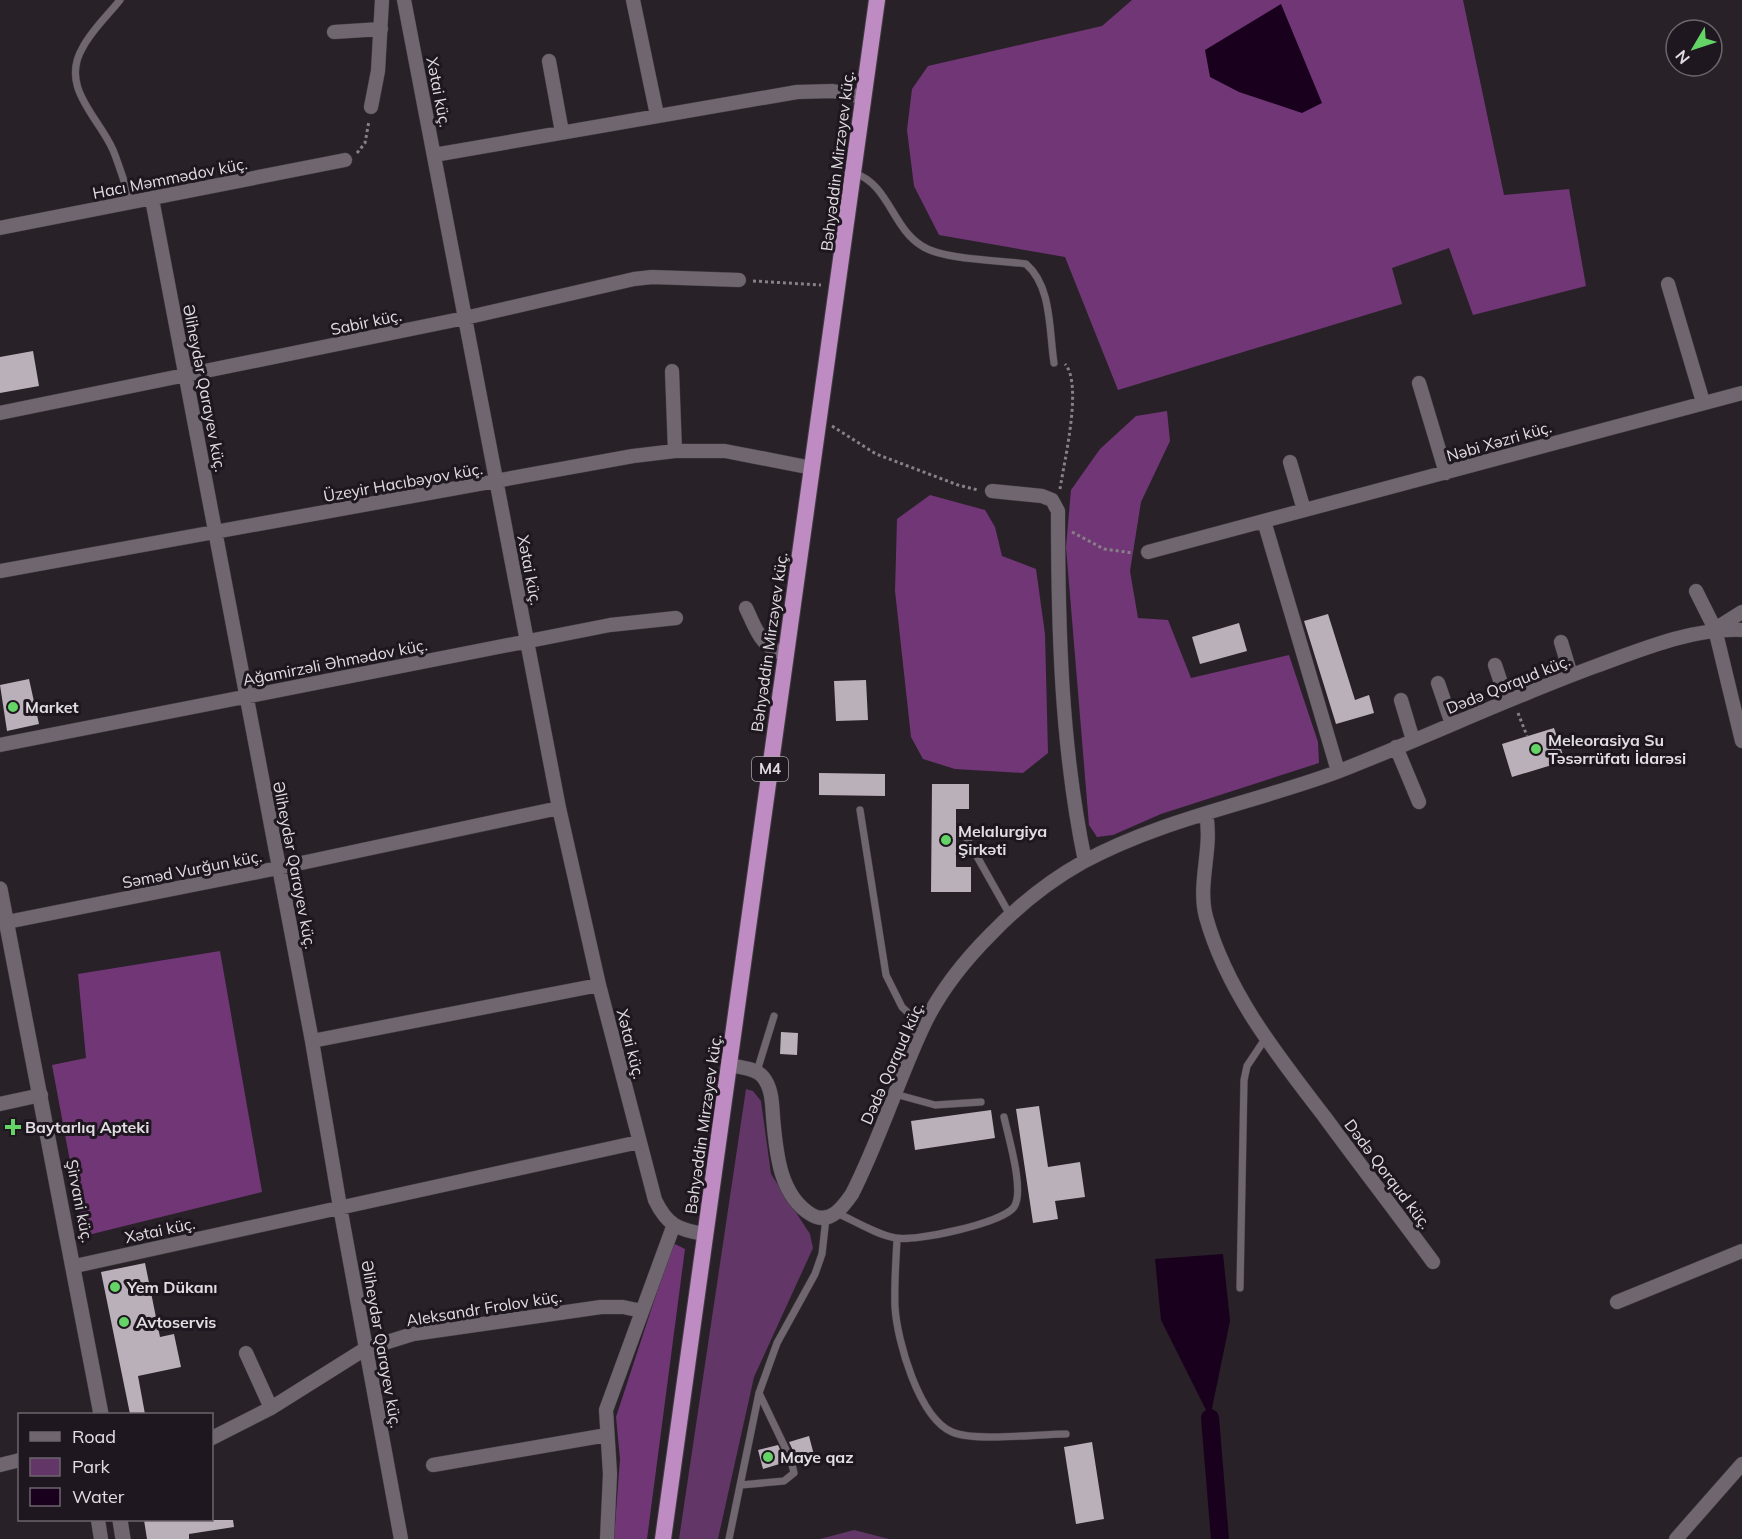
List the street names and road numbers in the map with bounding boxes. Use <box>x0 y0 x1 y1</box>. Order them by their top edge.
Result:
street label: Xətai küç. <box>422 55 456 129</box>
street label: Bəhyəddin Mirzəyev küç. <box>816 70 858 252</box>
street label: Hacı Məmmədov küç. <box>91 153 249 203</box>
street label: Əliheydər Qarayev küç. <box>179 303 231 473</box>
street label: Sabir küç. <box>329 305 403 339</box>
street label: Nəbi Xəzri küç. <box>1444 416 1554 466</box>
street label: Üzeyir Hacıbəyov küç. <box>322 458 484 506</box>
street label: Xətai küç. <box>513 533 547 607</box>
street label: Bəhyəddin Mirzəyev küç. <box>746 551 792 733</box>
street label: Ağamirzəli Əhmədov küç. <box>241 634 429 690</box>
street label: Dədə Qorqud küç. <box>1443 650 1573 718</box>
road number: M4 <box>752 757 788 781</box>
street label: Əliheydər Qarayev küç. <box>269 780 321 950</box>
street label: Səməd Vurğun küç. <box>120 846 264 892</box>
street label: Dədə Qorqud küç. <box>856 999 928 1127</box>
street label: Xətai küç. <box>613 1007 649 1081</box>
street label: Bəhyəddin Mirzəyev küç. <box>680 1033 726 1215</box>
street label: Dədə Qorqud küç. <box>1340 1115 1436 1233</box>
street label: Şirvani küç. <box>62 1158 98 1244</box>
street label: Xətai küç. <box>123 1213 197 1247</box>
street label: Əliheydər Qarayev küç. <box>357 1258 407 1430</box>
street label: Aleksandr Frolov küç. <box>405 1286 563 1330</box>

